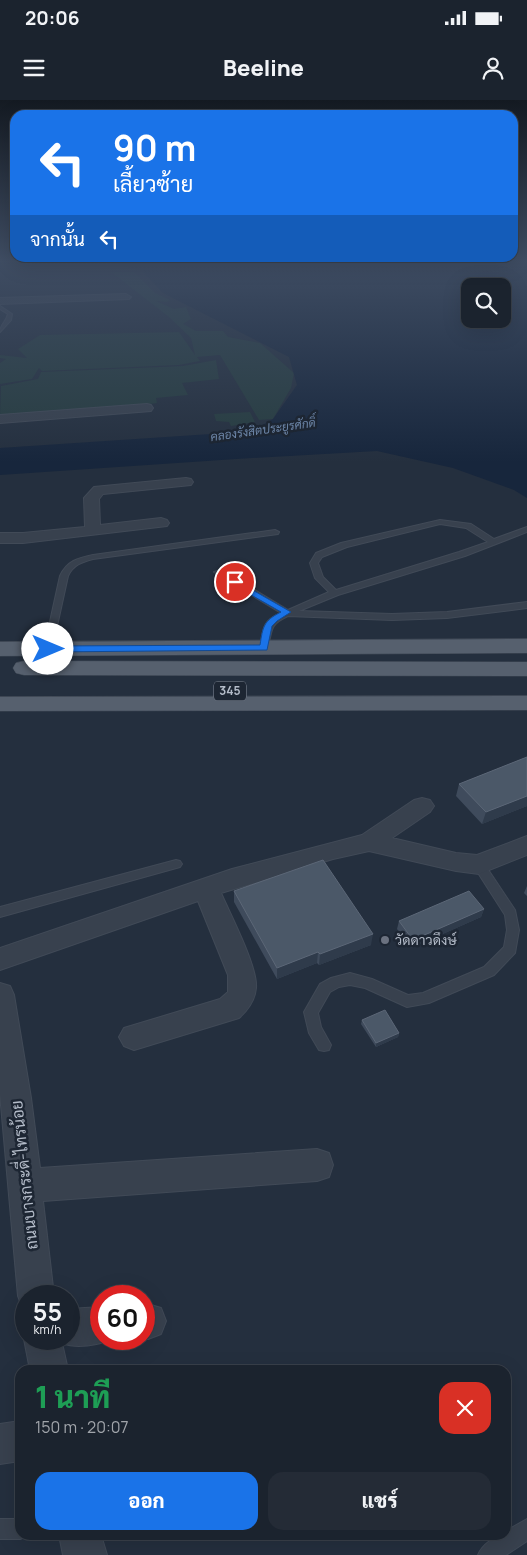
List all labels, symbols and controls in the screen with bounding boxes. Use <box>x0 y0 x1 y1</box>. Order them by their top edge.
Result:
text: 20:06 <box>25 5 80 31</box>
text: Beeline <box>223 53 304 83</box>
icon: menu <box>20 54 48 82</box>
icon: person <box>479 54 507 82</box>
text: 90 m <box>113 124 196 172</box>
icon: left <box>30 130 95 195</box>
text: เลี้ยวซ้าย <box>113 169 193 199</box>
icon: left <box>95 225 123 253</box>
text: จากนั้น <box>30 226 85 252</box>
map controls <box>461 278 511 328</box>
button: search <box>461 278 511 328</box>
water label: คลองรังสิตประยูรศักดิ์ <box>209 411 319 445</box>
pin <box>214 561 256 603</box>
icon: arrive <box>221 568 249 596</box>
position arrow <box>21 622 73 674</box>
road number: 345 <box>214 682 246 700</box>
place label: วัดดาวดึงษ์ <box>395 930 457 949</box>
marker: วัดดาวดึงษ์ <box>379 934 391 946</box>
street label: ถนนบางกระดี่-ไทรน้อย <box>2 1099 43 1251</box>
speed limit sign: 60 <box>90 1285 155 1350</box>
text: 55 <box>33 1294 62 1329</box>
text: km/h <box>34 1321 61 1338</box>
text: 1 นาที <box>35 1376 110 1417</box>
button: close <box>439 1382 491 1434</box>
text: 150 m · 20:07 <box>35 1416 129 1438</box>
button: ออก <box>35 1472 258 1530</box>
button: แชร์ <box>268 1472 491 1530</box>

